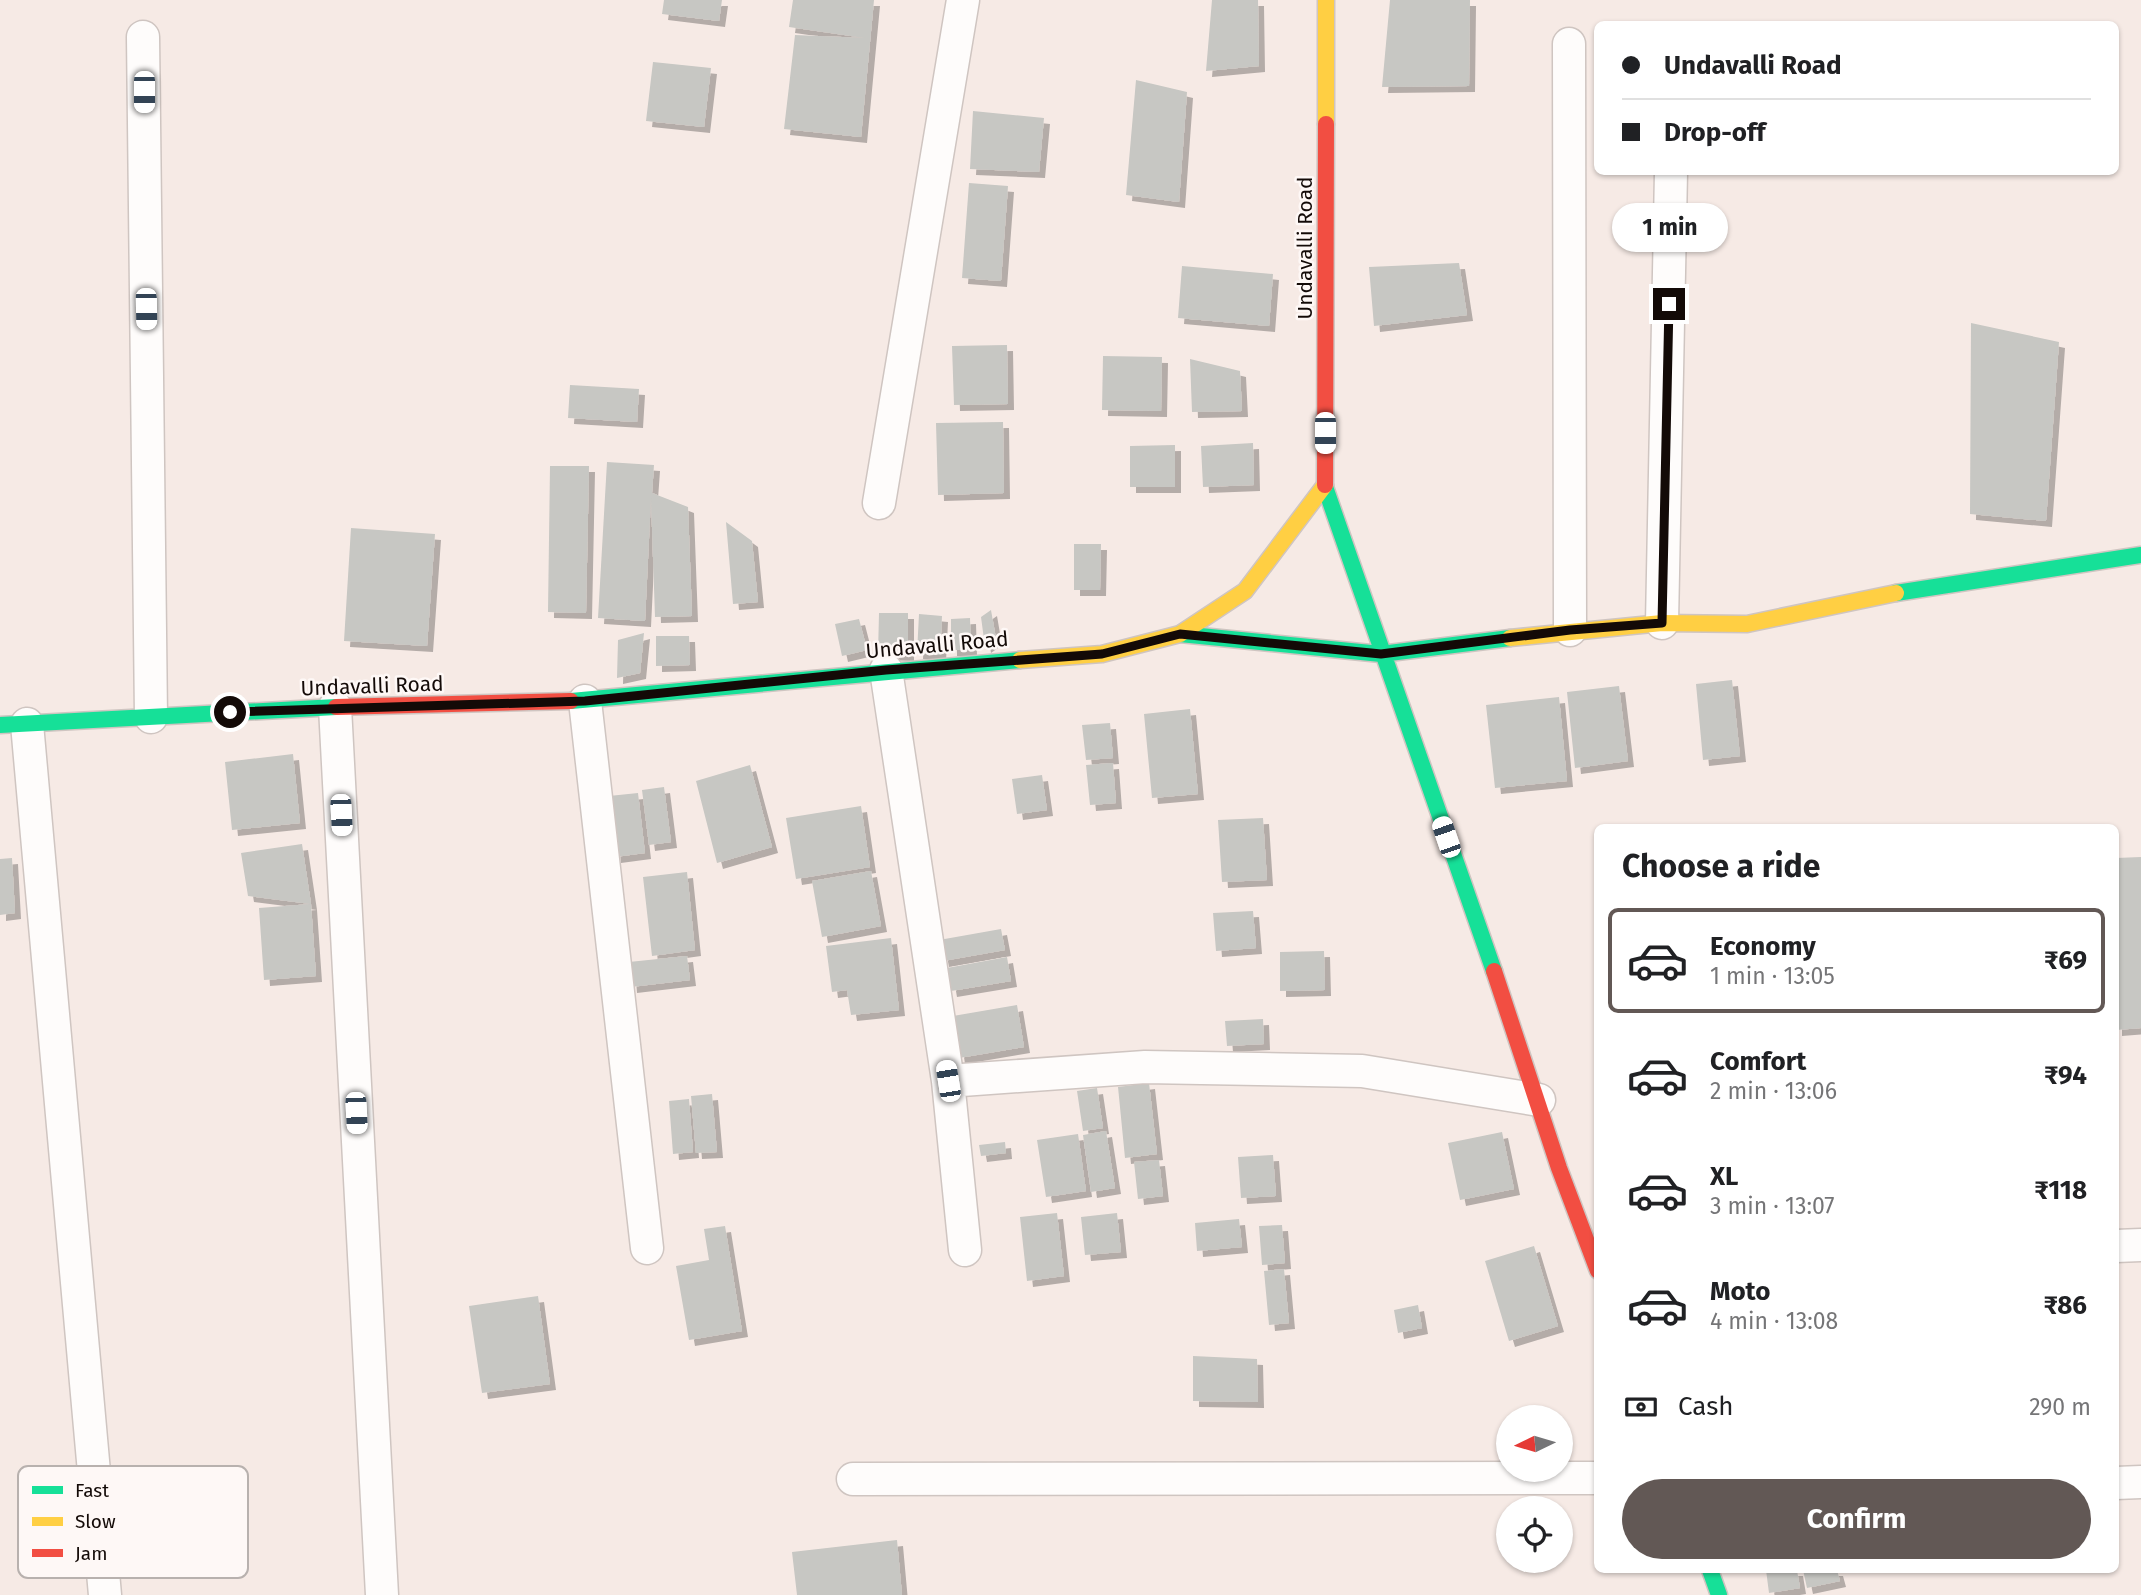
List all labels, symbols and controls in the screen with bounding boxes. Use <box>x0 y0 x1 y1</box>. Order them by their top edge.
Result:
text: Undavalli Road <box>1664 50 1842 81</box>
car <box>134 71 155 113</box>
text: Drop-off <box>1664 117 1766 148</box>
street label: Undavalli Road <box>1292 176 1318 320</box>
callout: 1 min <box>1611 202 1727 252</box>
text: 1 min <box>1642 213 1698 241</box>
car <box>136 288 157 330</box>
route end <box>1653 288 1685 320</box>
car <box>1315 412 1336 454</box>
street label: Undavalli Road <box>864 626 1010 664</box>
street label: Undavalli Road <box>300 671 444 701</box>
route start <box>214 696 246 728</box>
car <box>330 793 353 837</box>
car <box>1430 814 1463 860</box>
text: Choose a ride <box>1622 847 1820 885</box>
icon: car <box>1626 929 1689 992</box>
text: Economy <box>1710 931 1816 962</box>
text: ₹69 <box>2044 945 2087 976</box>
text: 1 min · 13:05 <box>1710 962 1835 990</box>
icon: car <box>1626 1044 1689 1107</box>
text: Comfort <box>1710 1046 1806 1077</box>
car <box>935 1059 962 1103</box>
text: ₹94 <box>2044 1060 2087 1091</box>
text: 2 min · 13:06 <box>1710 1077 1837 1105</box>
car <box>345 1091 368 1135</box>
icon: car <box>1626 1159 1689 1222</box>
text: XL <box>1710 1161 1738 1192</box>
text: ₹118 <box>2034 1175 2087 1206</box>
text: 3 min · 13:07 <box>1710 1192 1835 1220</box>
icon: car <box>1626 1274 1689 1337</box>
text: Moto <box>1710 1276 1770 1307</box>
text: ₹86 <box>2043 1290 2087 1321</box>
text: 4 min · 13:08 <box>1710 1307 1838 1335</box>
icon: cash <box>1622 1388 1660 1426</box>
text: Cash <box>1678 1391 1734 1422</box>
text: 290 m <box>2029 1393 2091 1421</box>
north arrow <box>1496 1405 1573 1482</box>
map controls <box>1496 1405 1573 1573</box>
legend <box>18 1466 248 1578</box>
text: Fast <box>75 1479 109 1502</box>
button: Confirm <box>1622 1479 2091 1559</box>
button: locate <box>1496 1496 1573 1573</box>
text: Slow <box>75 1510 116 1533</box>
text: Jam <box>75 1542 107 1565</box>

